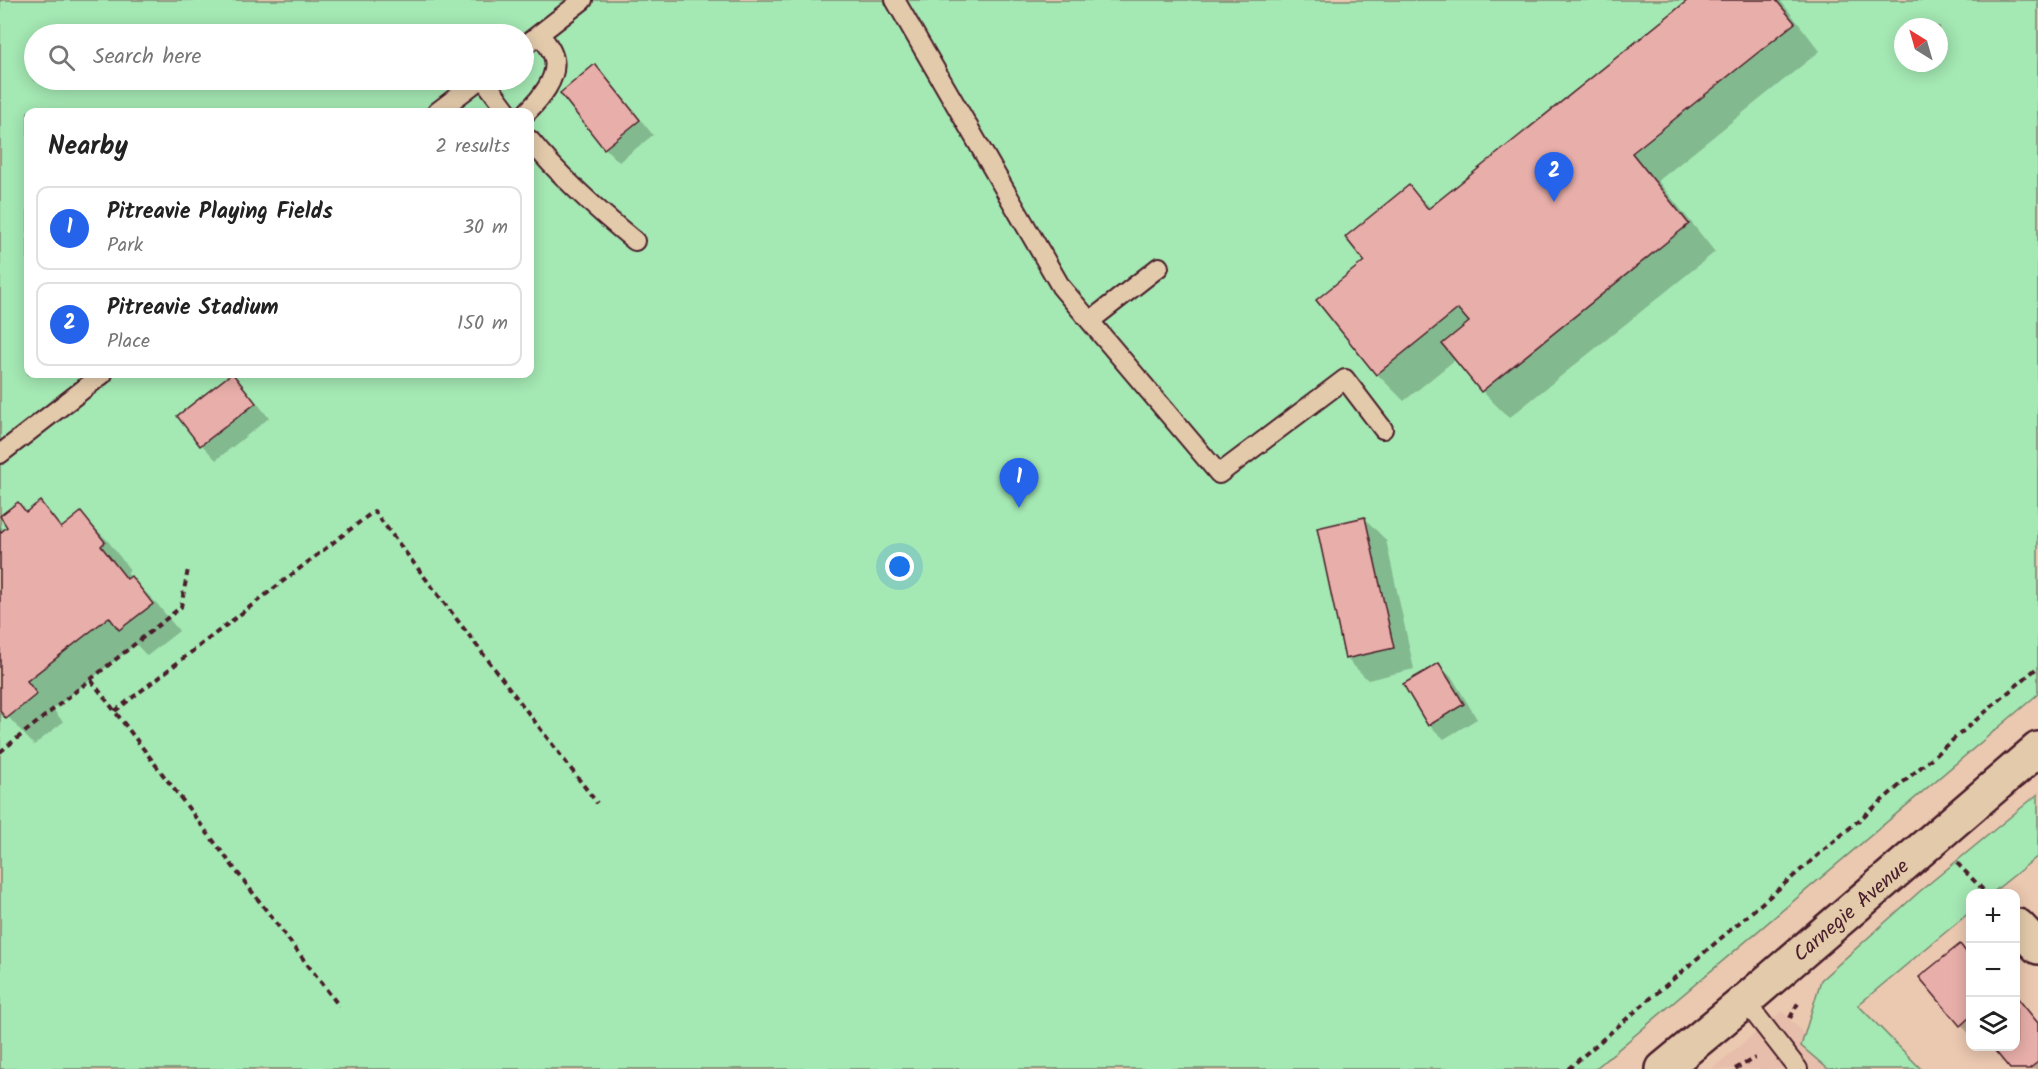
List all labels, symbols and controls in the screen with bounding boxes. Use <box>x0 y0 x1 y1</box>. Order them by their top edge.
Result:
north arrow <box>1894 18 1948 72</box>
search box <box>24 24 534 90</box>
text: Search here <box>93 40 201 75</box>
icon: search <box>45 41 78 74</box>
text: Nearby <box>48 126 128 168</box>
text: 2 results <box>435 131 510 163</box>
pin: 2 <box>1534 152 1574 202</box>
text: Pitreavie Playing Fields <box>107 195 333 230</box>
text: 1 <box>66 212 73 244</box>
text: 30 m <box>463 212 508 244</box>
text: Park <box>107 230 143 262</box>
text: Pitreavie Stadium <box>107 291 278 326</box>
text: 2 <box>64 308 75 340</box>
text: 150 m <box>457 308 508 340</box>
text: Place <box>107 326 150 358</box>
pin: 1 <box>1000 458 1038 508</box>
your location <box>885 552 914 581</box>
street label: Carnegie Avenue <box>1786 851 1918 971</box>
map controls <box>1966 889 2020 1051</box>
button: + <box>1966 889 2020 943</box>
button: − <box>1966 943 2020 997</box>
button: layers <box>1966 997 2020 1051</box>

